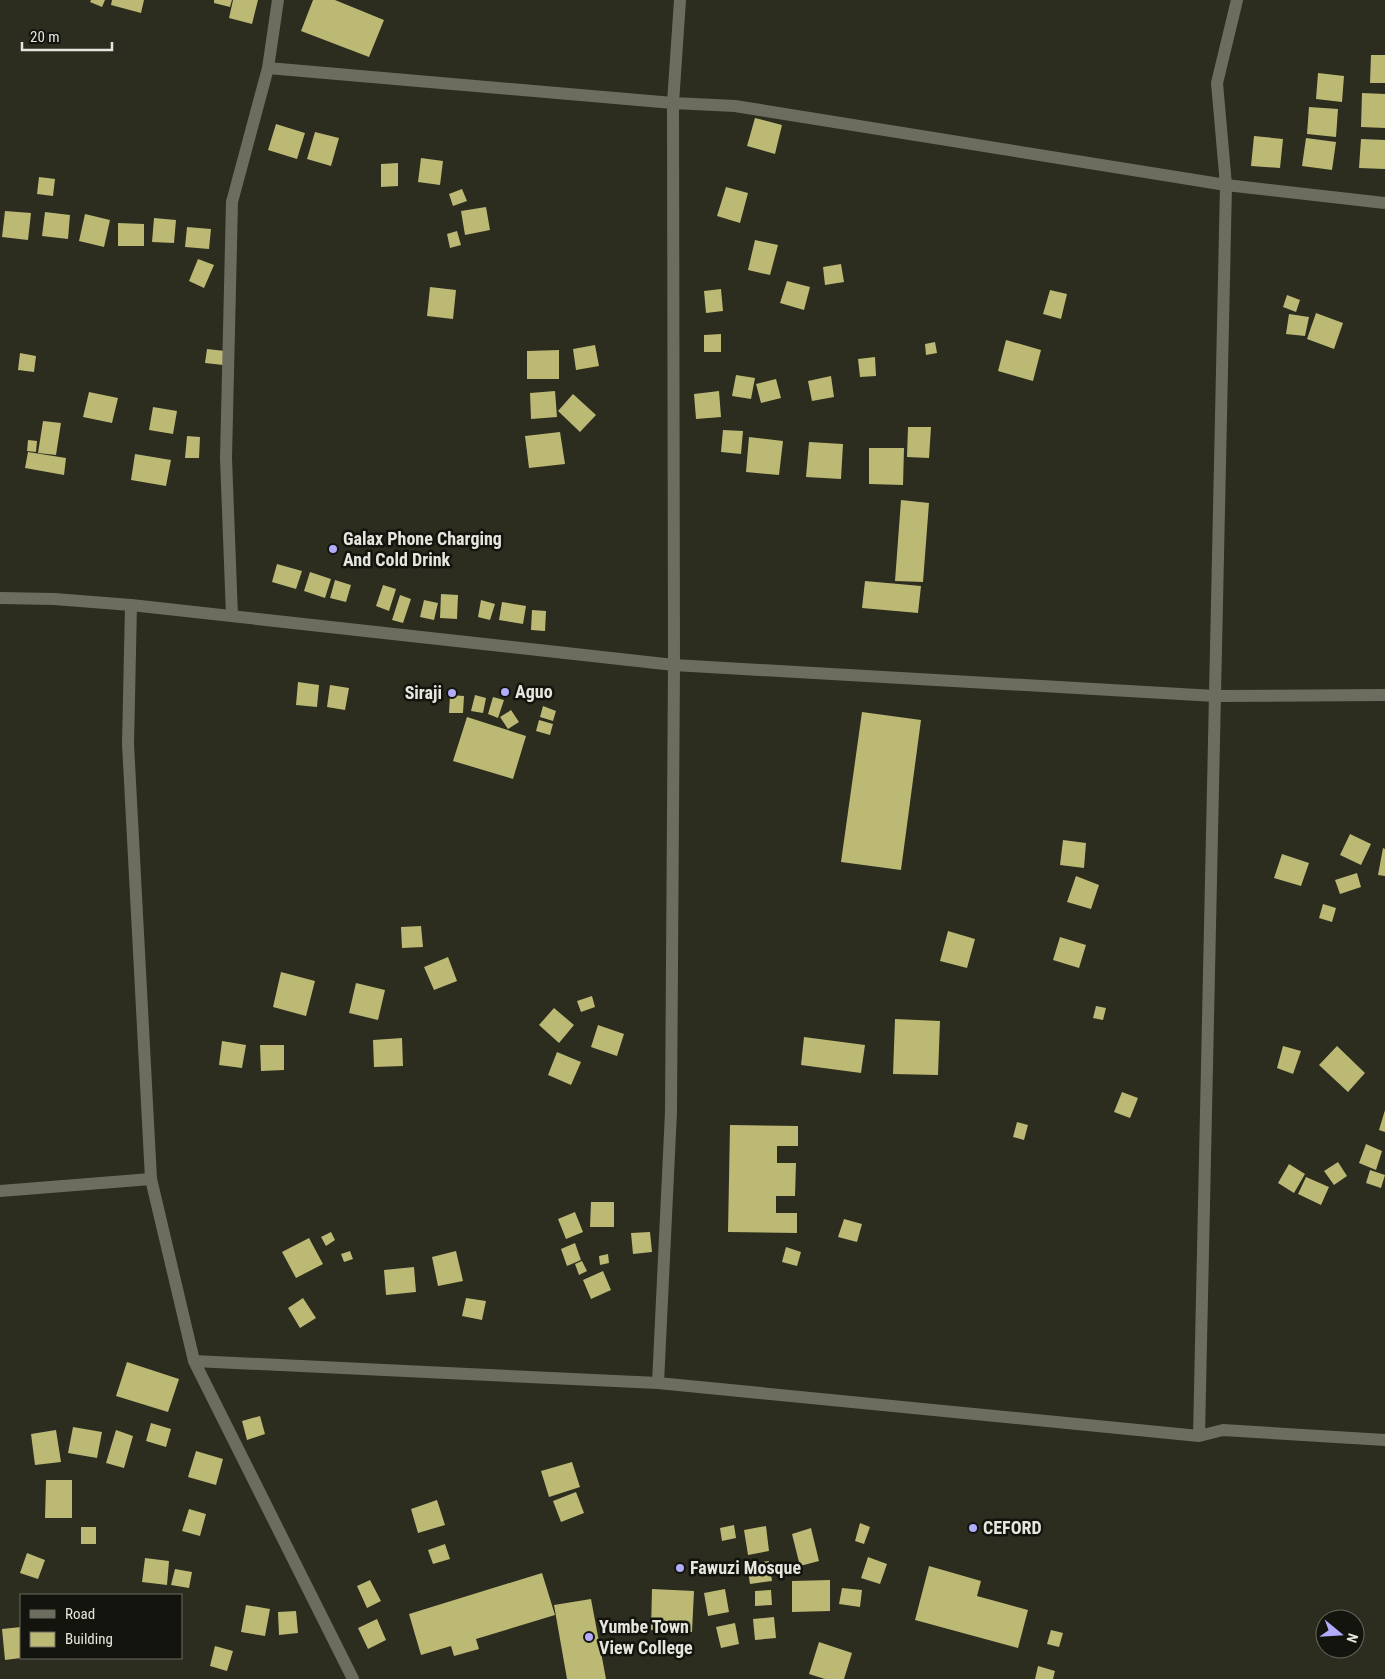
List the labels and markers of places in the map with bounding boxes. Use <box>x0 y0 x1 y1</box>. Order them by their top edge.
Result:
place label: Galax Phone Charging And Cold Drink <box>343 528 502 570</box>
marker: Galax Phone Charging And Cold Drink <box>327 543 339 555</box>
place label: Aguo <box>515 681 553 702</box>
place label: Siraji <box>405 682 442 703</box>
marker: Aguo <box>499 686 511 698</box>
marker: Siraji <box>446 687 458 699</box>
place label: CEFORD <box>983 1517 1042 1538</box>
marker: CEFORD <box>967 1522 979 1534</box>
place label: Fawuzi Mosque <box>690 1557 801 1578</box>
marker: Fawuzi Mosque <box>674 1562 686 1574</box>
place label: Yumbe Town View College <box>599 1616 693 1658</box>
marker: Yumbe Town View College <box>583 1631 595 1643</box>

